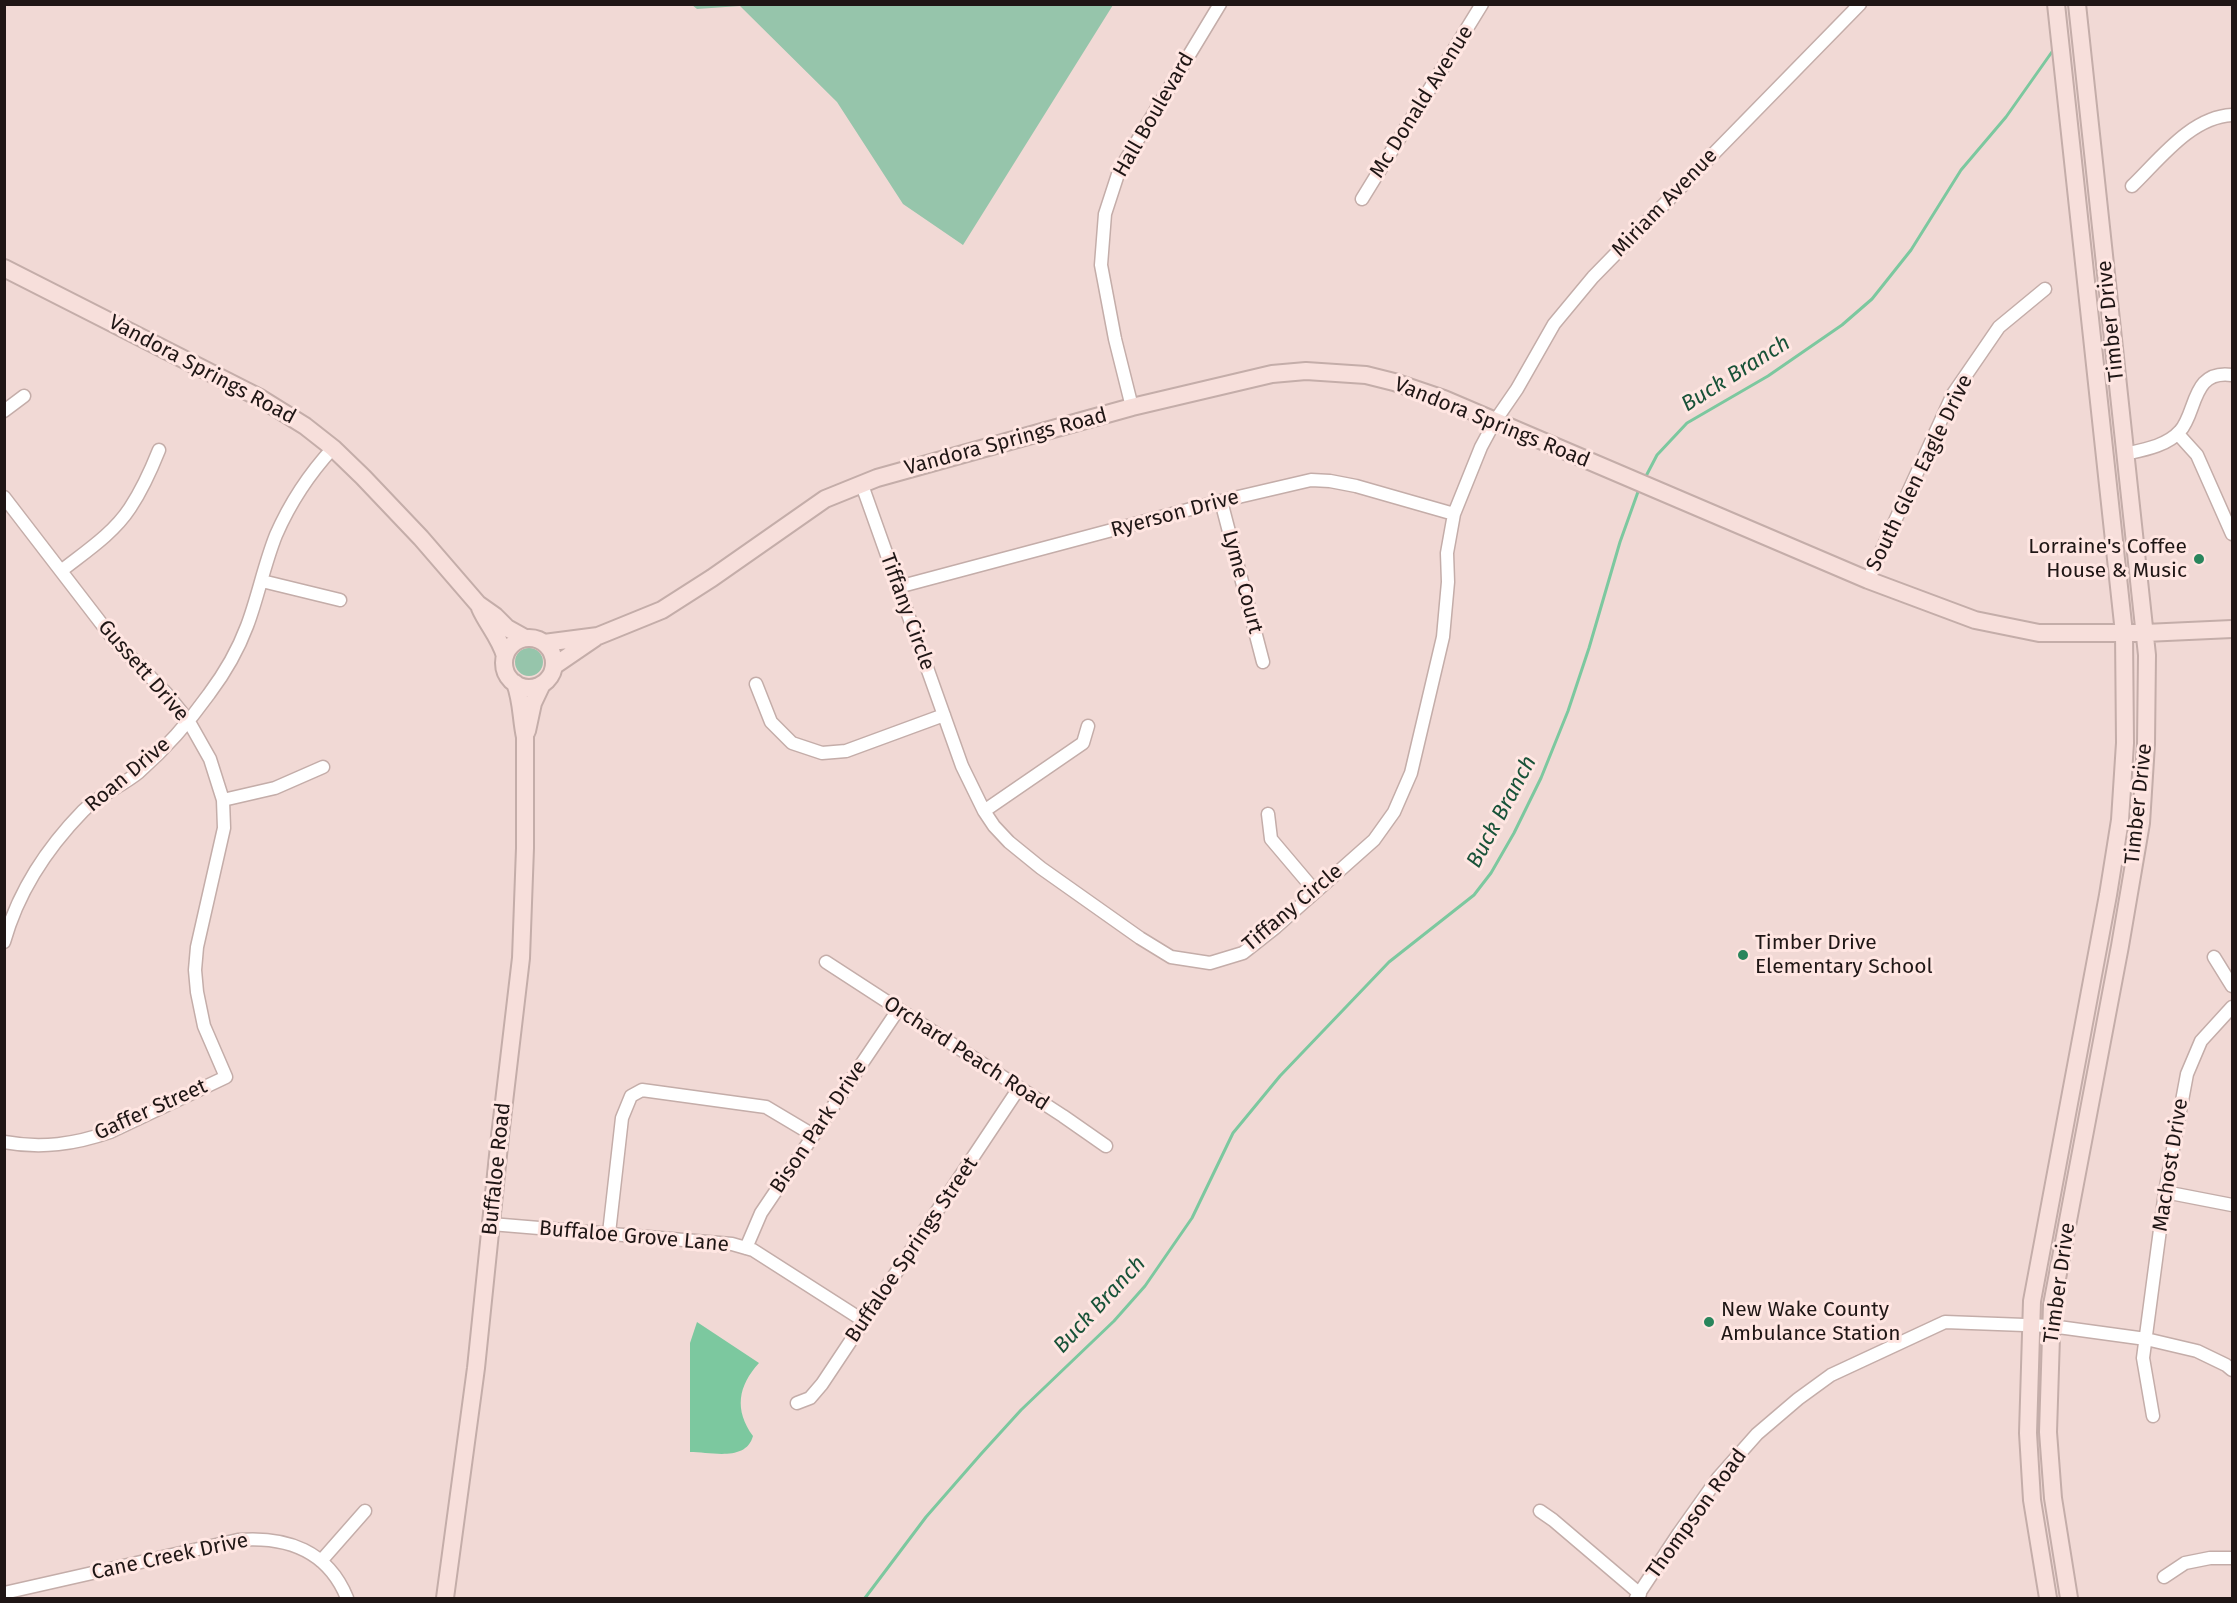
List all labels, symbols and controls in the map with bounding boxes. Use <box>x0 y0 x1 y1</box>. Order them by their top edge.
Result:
street label: Mc Donald Avenue <box>1365 21 1479 183</box>
street label: Hall Boulevard <box>1108 48 1200 182</box>
street label: Miriam Avenue <box>1607 144 1723 262</box>
street label: Timber Drive <box>2092 259 2130 383</box>
street label: Vandora Springs Road <box>104 310 300 430</box>
water label: Buck Branch <box>1677 330 1795 418</box>
street label: South Glen Eagle Drive <box>1861 371 1979 575</box>
street label: Vandora Springs Road <box>1391 372 1593 474</box>
street label: Vandora Springs Road <box>902 403 1110 481</box>
street label: Ryerson Drive <box>1108 485 1242 543</box>
street label: Lyme Court <box>1216 528 1268 636</box>
place label: Lorraine's Coffee House & Music <box>2028 534 2187 584</box>
street label: Tiffany Circle <box>874 550 940 674</box>
marker: Lorraine's Coffee House & Music <box>2192 552 2206 566</box>
street label: Gussett Drive <box>92 615 194 727</box>
street label: Roan Drive <box>80 732 176 818</box>
street label: Timber Drive <box>2120 742 2158 866</box>
water label: Buck Branch <box>1461 751 1543 873</box>
street label: Tiffany Circle <box>1238 859 1348 957</box>
place label: Timber Drive Elementary School <box>1755 930 1933 980</box>
marker: Timber Drive Elementary School <box>1736 948 1750 962</box>
street label: Orchard Peach Road <box>879 991 1053 1117</box>
street label: Bison Park Drive <box>765 1056 873 1198</box>
street label: Gaffer Street <box>91 1074 211 1146</box>
street label: Machost Drive <box>2148 1097 2194 1233</box>
street label: Buffaloe Road <box>477 1101 517 1237</box>
street label: Buffaloe Springs Street <box>840 1152 984 1348</box>
street label: Buffaloe Grove Lane <box>538 1216 730 1258</box>
street label: Timber Drive <box>2039 1221 2081 1345</box>
water label: Buck Branch <box>1048 1251 1152 1359</box>
place label: New Wake County Ambulance Station <box>1721 1297 1901 1347</box>
marker: New Wake County Ambulance Station <box>1702 1315 1716 1329</box>
street label: Thompson Road <box>1641 1444 1753 1584</box>
street label: Cane Creek Drive <box>89 1528 251 1586</box>

